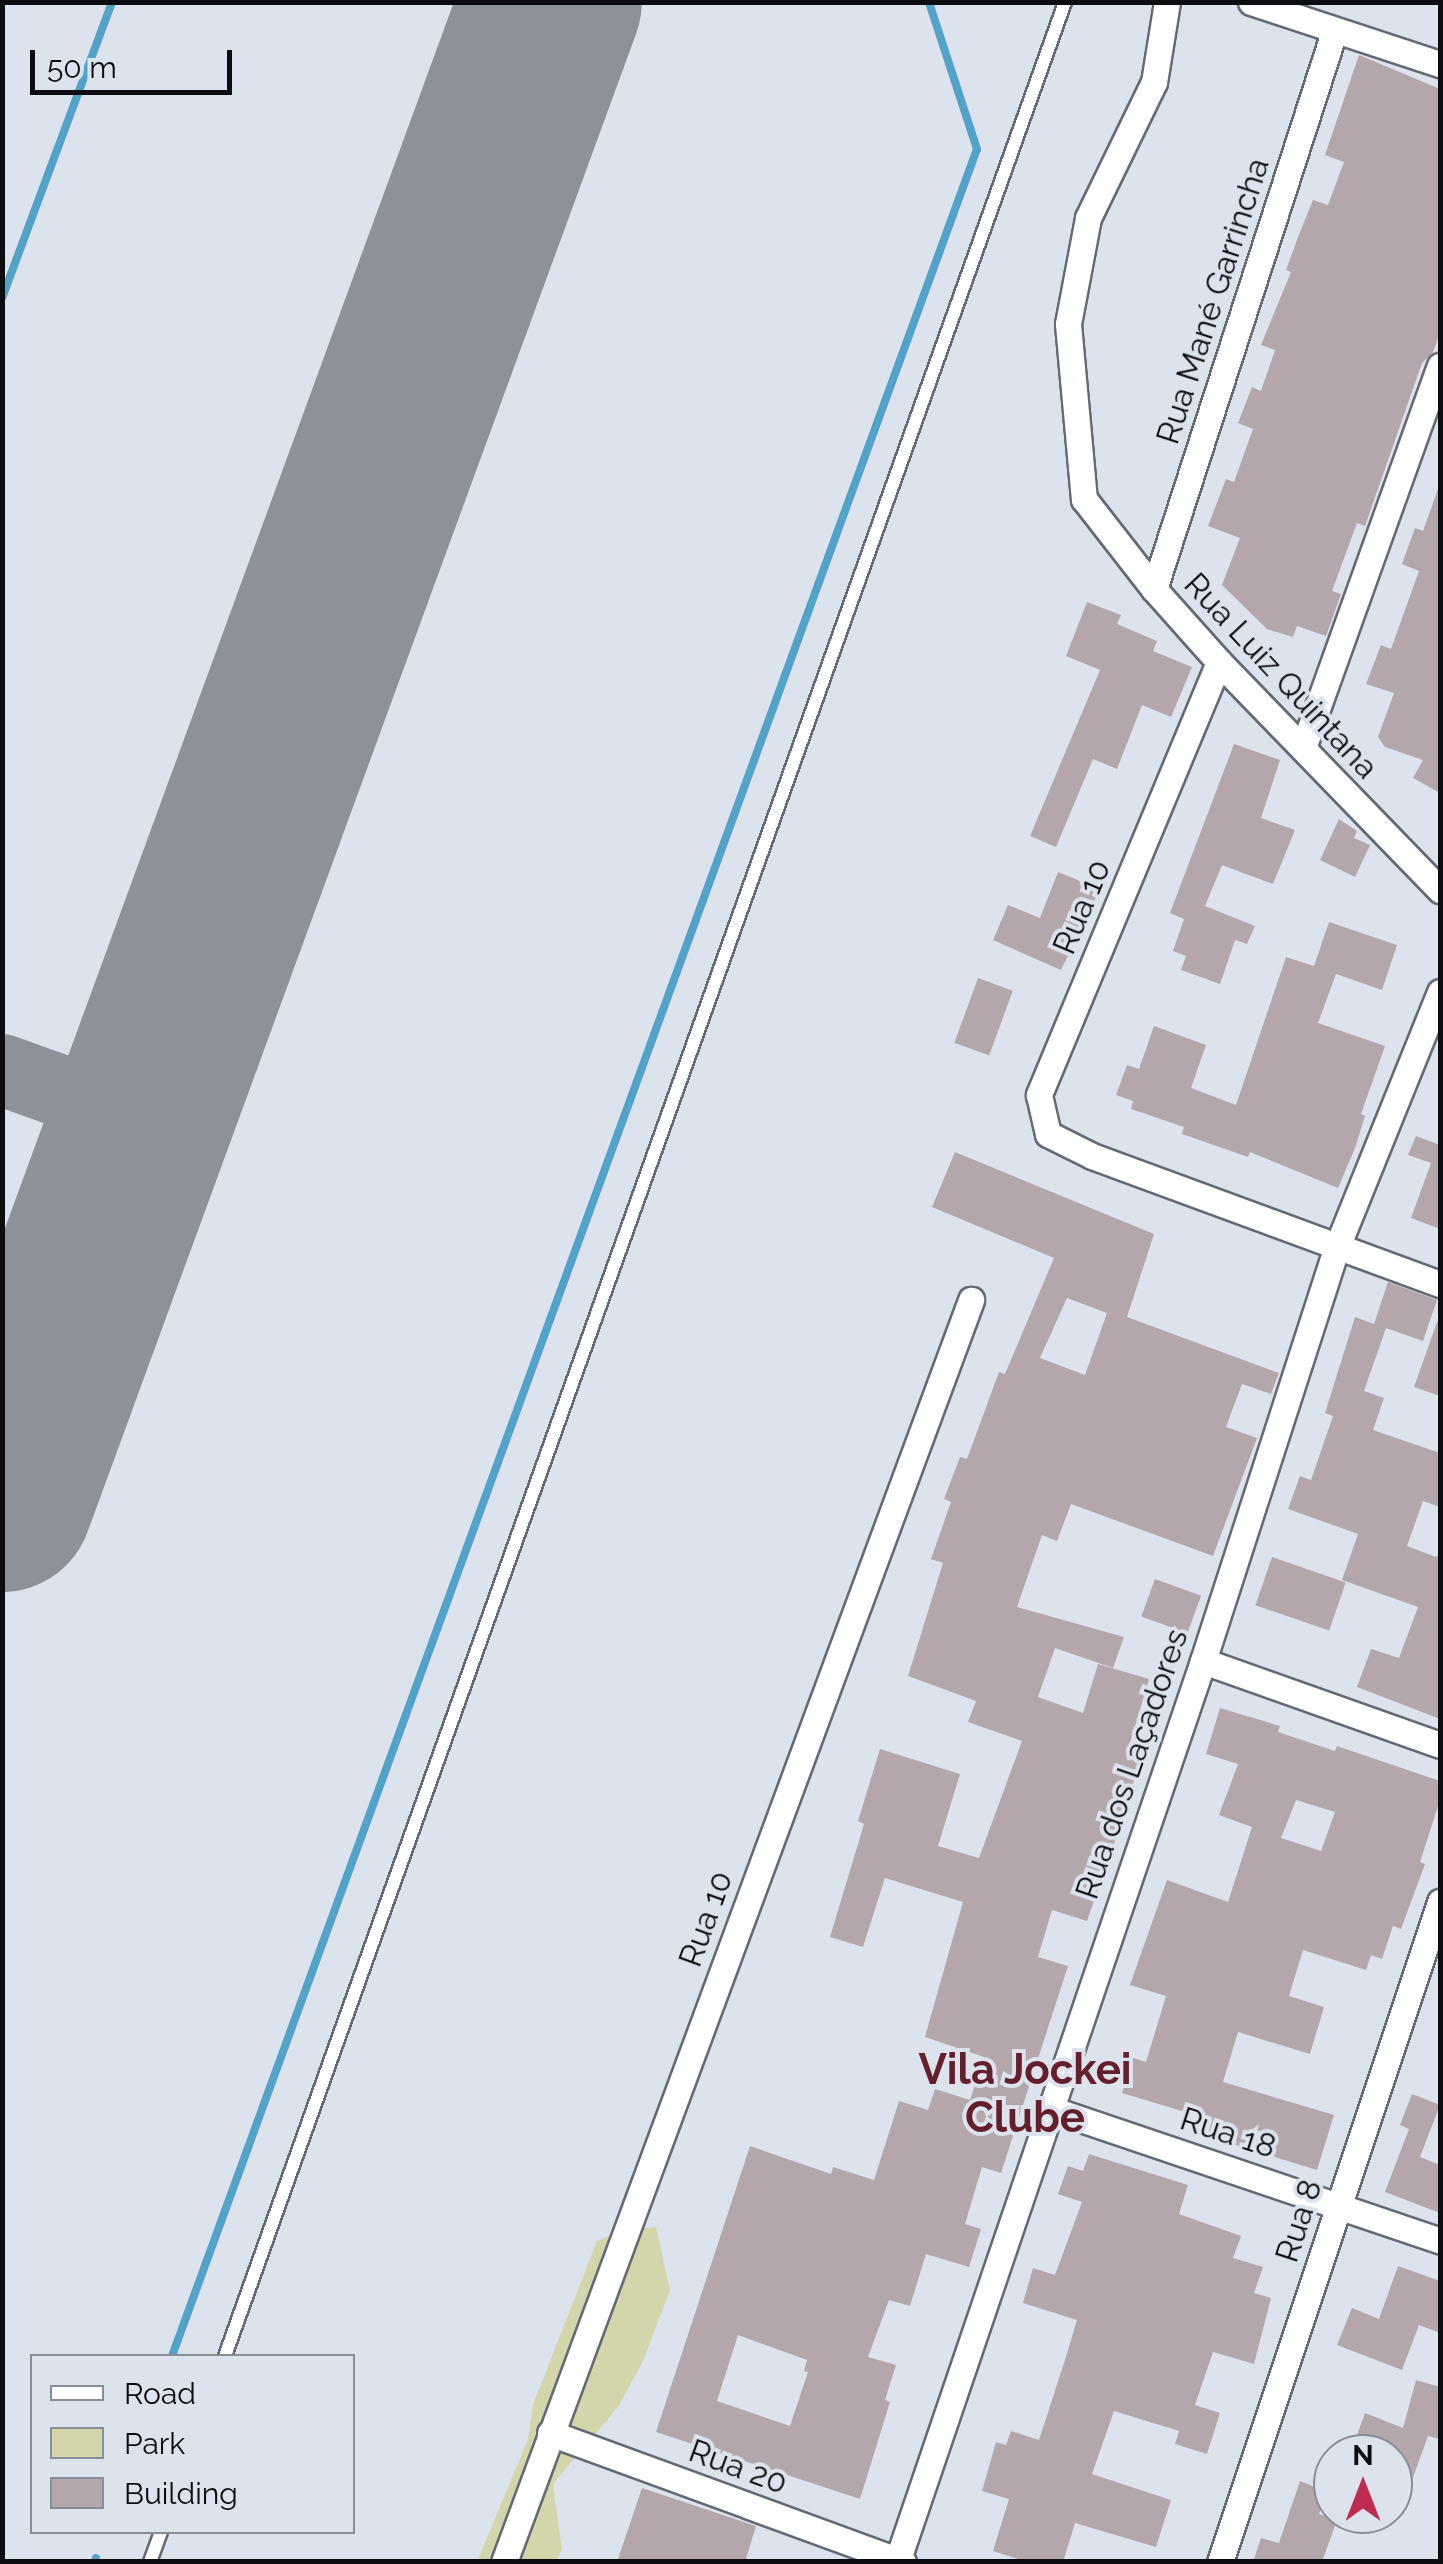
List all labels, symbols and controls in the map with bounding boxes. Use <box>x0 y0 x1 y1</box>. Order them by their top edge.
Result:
scale bar <box>35 30 238 92</box>
text: 50 m <box>47 50 117 85</box>
street label: Rua Mané Garrincha <box>1149 153 1277 449</box>
street label: Rua Luiz Quintana <box>1176 565 1386 787</box>
street label: Rua 10 <box>1045 854 1119 960</box>
street label: Rua dos Laçadores <box>1068 1624 1196 1904</box>
street label: Rua 10 <box>671 1866 741 1972</box>
district label: Vila Jockei Clube <box>918 2045 1132 2144</box>
street label: Rua 18 <box>1175 2100 1281 2166</box>
street label: Rua 8 <box>1268 2175 1330 2267</box>
legend <box>30 2354 355 2534</box>
text: Road <box>124 2376 196 2411</box>
text: Park <box>124 2426 185 2461</box>
street label: Rua 20 <box>684 2432 792 2502</box>
north arrow <box>1313 2434 1413 2534</box>
text: N <box>1352 2439 1374 2472</box>
text: Building <box>124 2476 238 2511</box>

